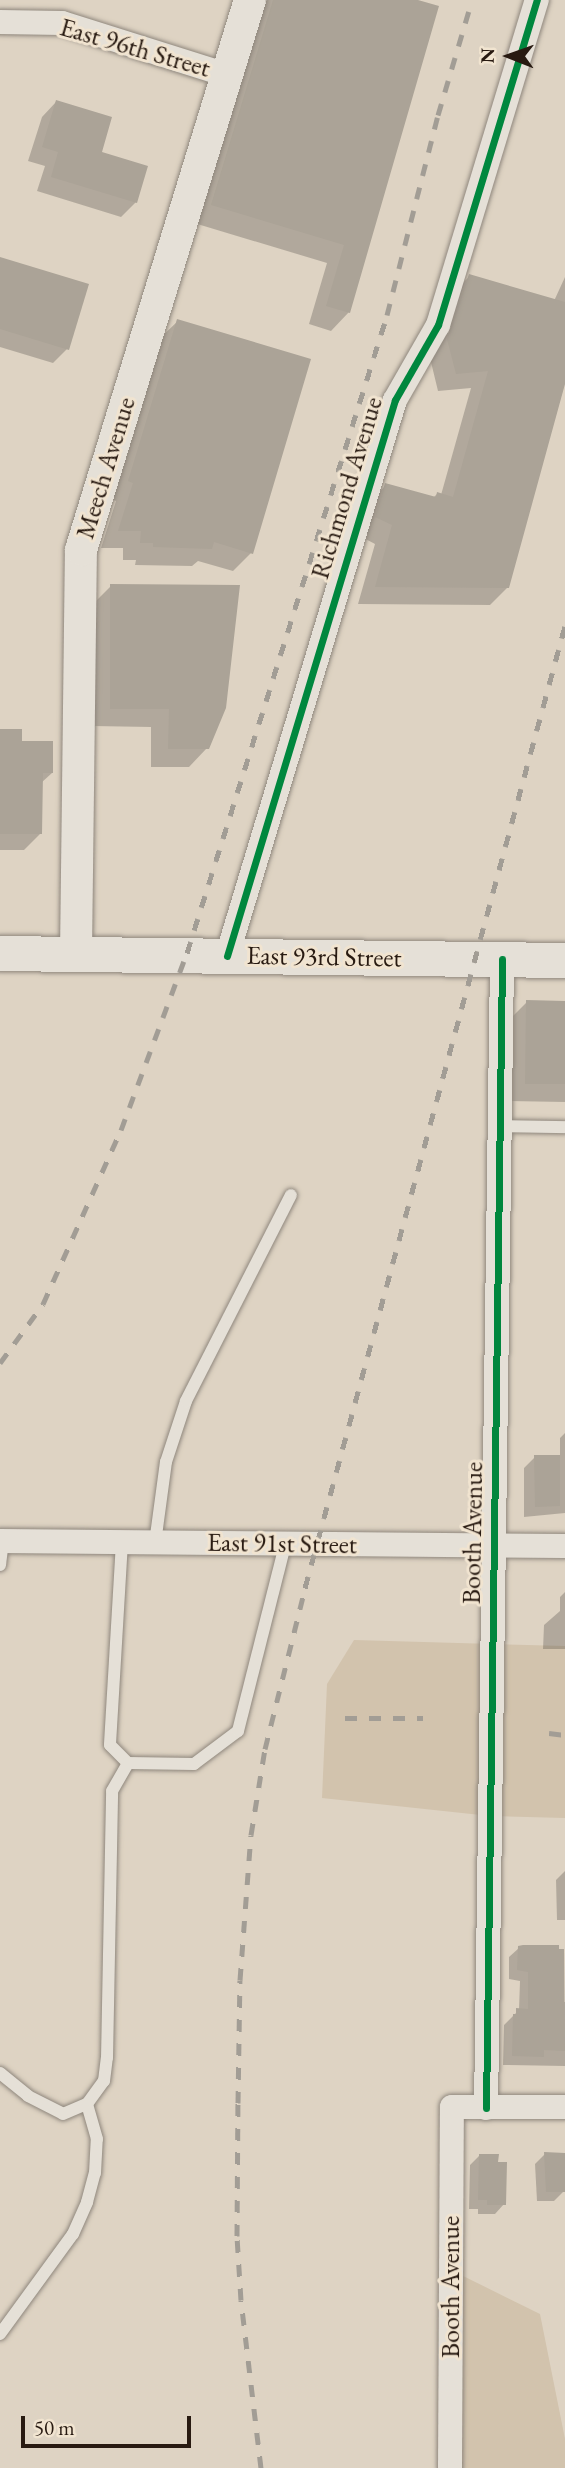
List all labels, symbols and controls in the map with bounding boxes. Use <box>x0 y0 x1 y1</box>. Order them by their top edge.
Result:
street label: East 96th Street <box>56 12 214 84</box>
north arrow <box>474 21 544 91</box>
text: N <box>475 48 500 64</box>
street label: Meech Avenue <box>70 393 142 543</box>
street label: Richmond Avenue <box>304 393 390 583</box>
street label: East 93rd Street <box>246 940 402 974</box>
street label: Booth Avenue <box>456 1462 490 1604</box>
street label: East 91st Street <box>207 1527 357 1561</box>
street label: Booth Avenue <box>435 2216 467 2358</box>
scale bar <box>24 2402 194 2446</box>
text: 50 m <box>34 2414 75 2441</box>

